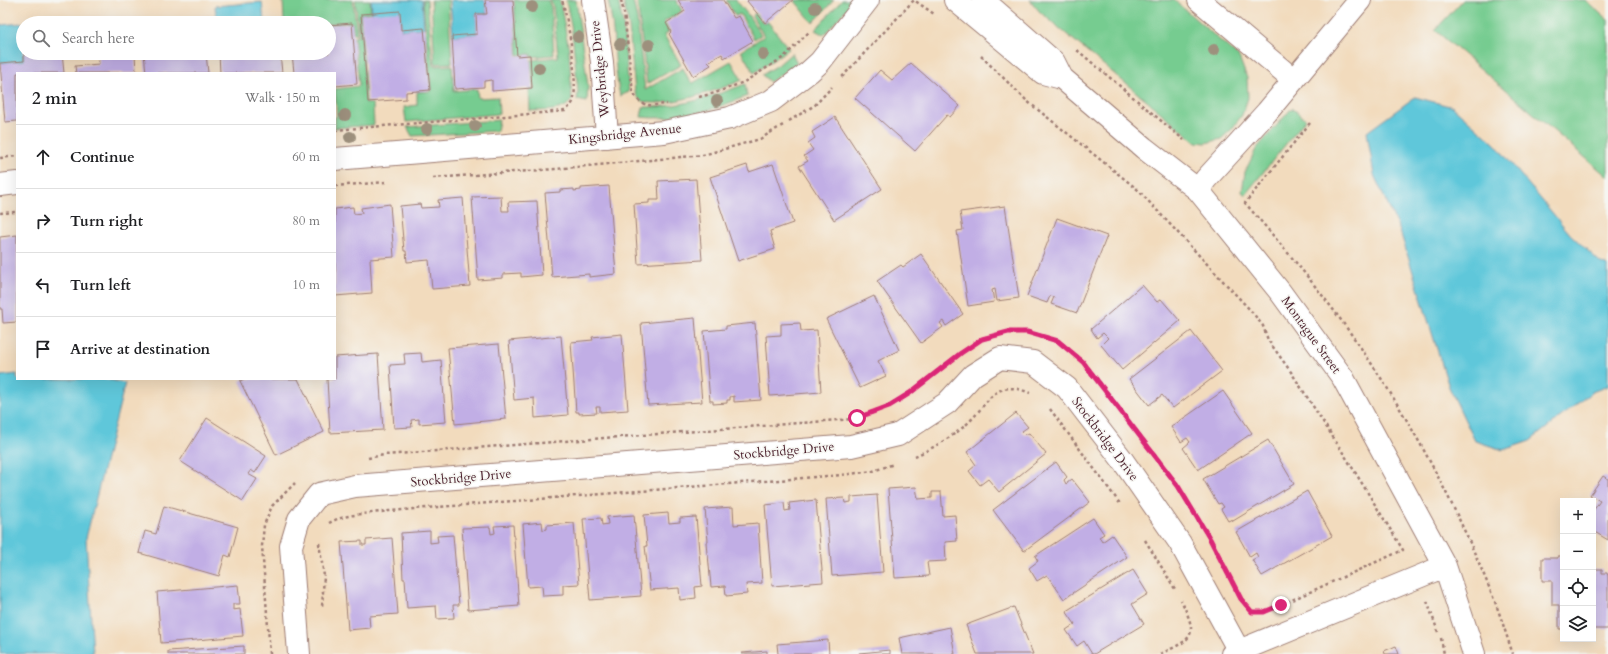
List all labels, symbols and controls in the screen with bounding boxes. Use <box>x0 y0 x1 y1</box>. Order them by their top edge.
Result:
search box <box>16 16 336 60</box>
street label: Weybridge Drive <box>586 19 614 119</box>
icon: search <box>30 27 52 49</box>
text: Search here <box>62 28 135 48</box>
text: 2 min <box>32 87 77 110</box>
text: Walk · 150 m <box>245 89 320 107</box>
street label: Kingsbridge Avenue <box>568 119 682 149</box>
icon: ahead <box>32 146 54 168</box>
text: Continue <box>70 147 135 167</box>
text: 60 m <box>292 148 320 166</box>
icon: right <box>32 210 54 232</box>
text: Turn right <box>70 211 143 231</box>
text: 80 m <box>292 212 320 230</box>
icon: left <box>32 274 54 296</box>
text: Turn left <box>70 275 131 295</box>
text: 10 m <box>292 276 320 294</box>
street label: Montague Street <box>1277 293 1345 377</box>
icon: arrive <box>32 338 54 360</box>
text: Arrive at destination <box>70 339 210 359</box>
street label: Stockbridge Drive <box>1067 393 1143 485</box>
route start <box>848 409 866 427</box>
street label: Stockbridge Drive <box>733 438 835 464</box>
street label: Stockbridge Drive <box>410 465 512 491</box>
map controls <box>1560 498 1596 642</box>
button: + <box>1560 498 1596 534</box>
button: − <box>1560 534 1596 570</box>
button: locate <box>1560 570 1596 606</box>
route end <box>1272 596 1290 614</box>
button: layers <box>1560 606 1596 642</box>

